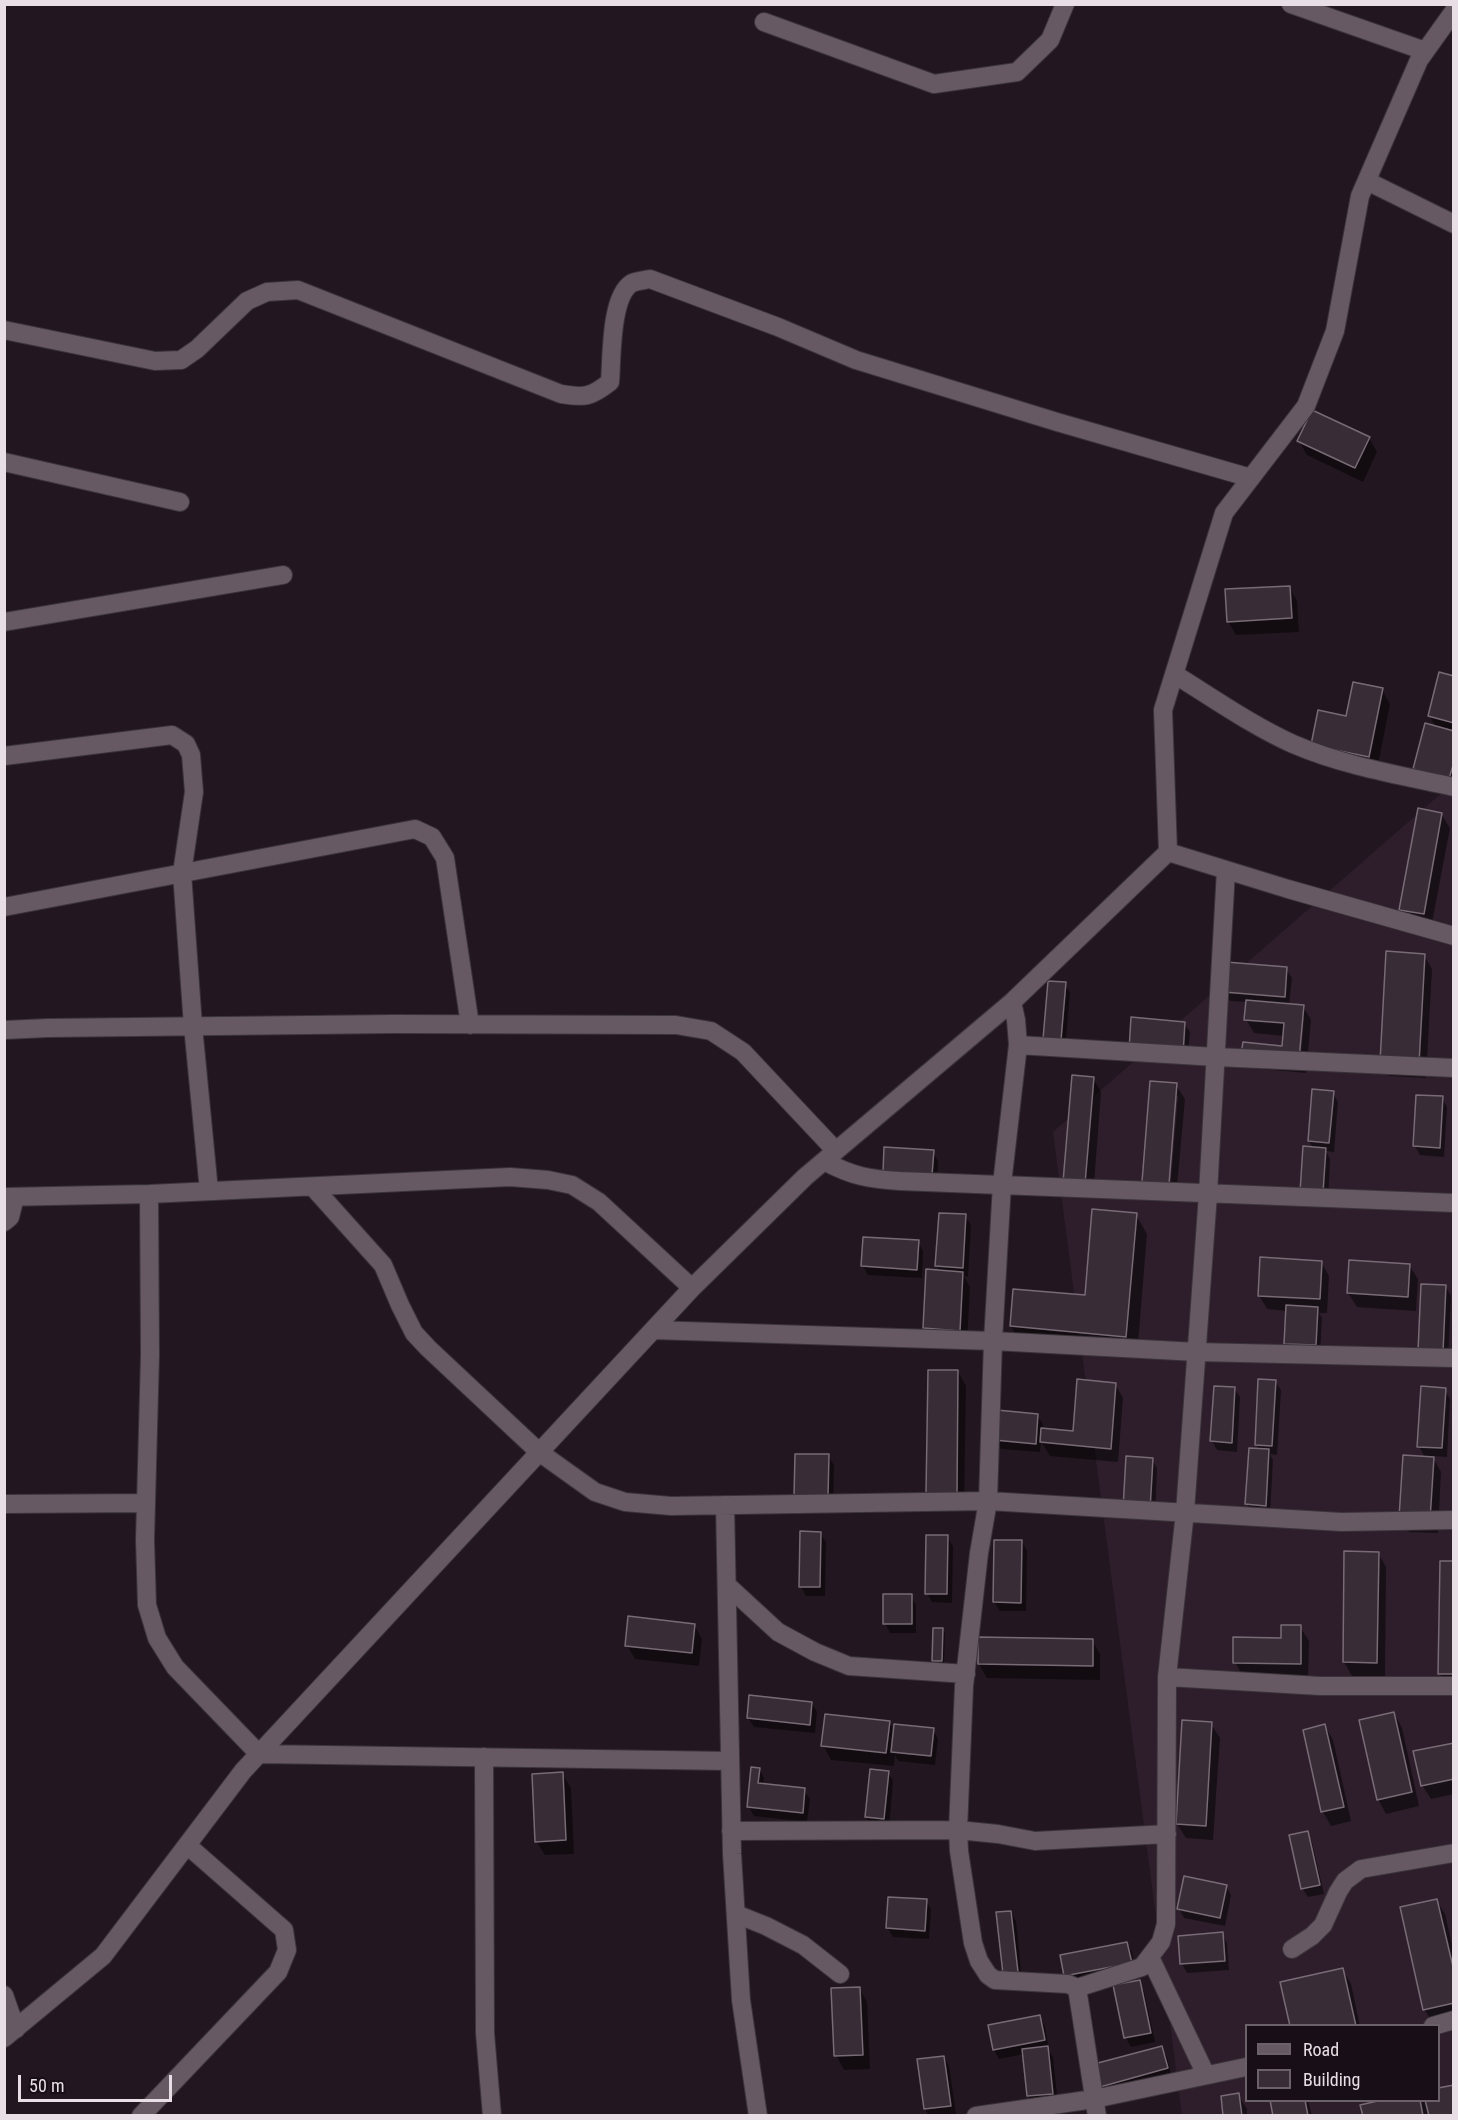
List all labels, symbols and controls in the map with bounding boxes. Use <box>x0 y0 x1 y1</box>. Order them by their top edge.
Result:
legend <box>1245 2024 1440 2102</box>
text: Road <box>1303 2039 1339 2060</box>
scale bar <box>21 2063 176 2101</box>
text: Building <box>1303 2069 1360 2090</box>
text: 50 m <box>29 2075 64 2096</box>

